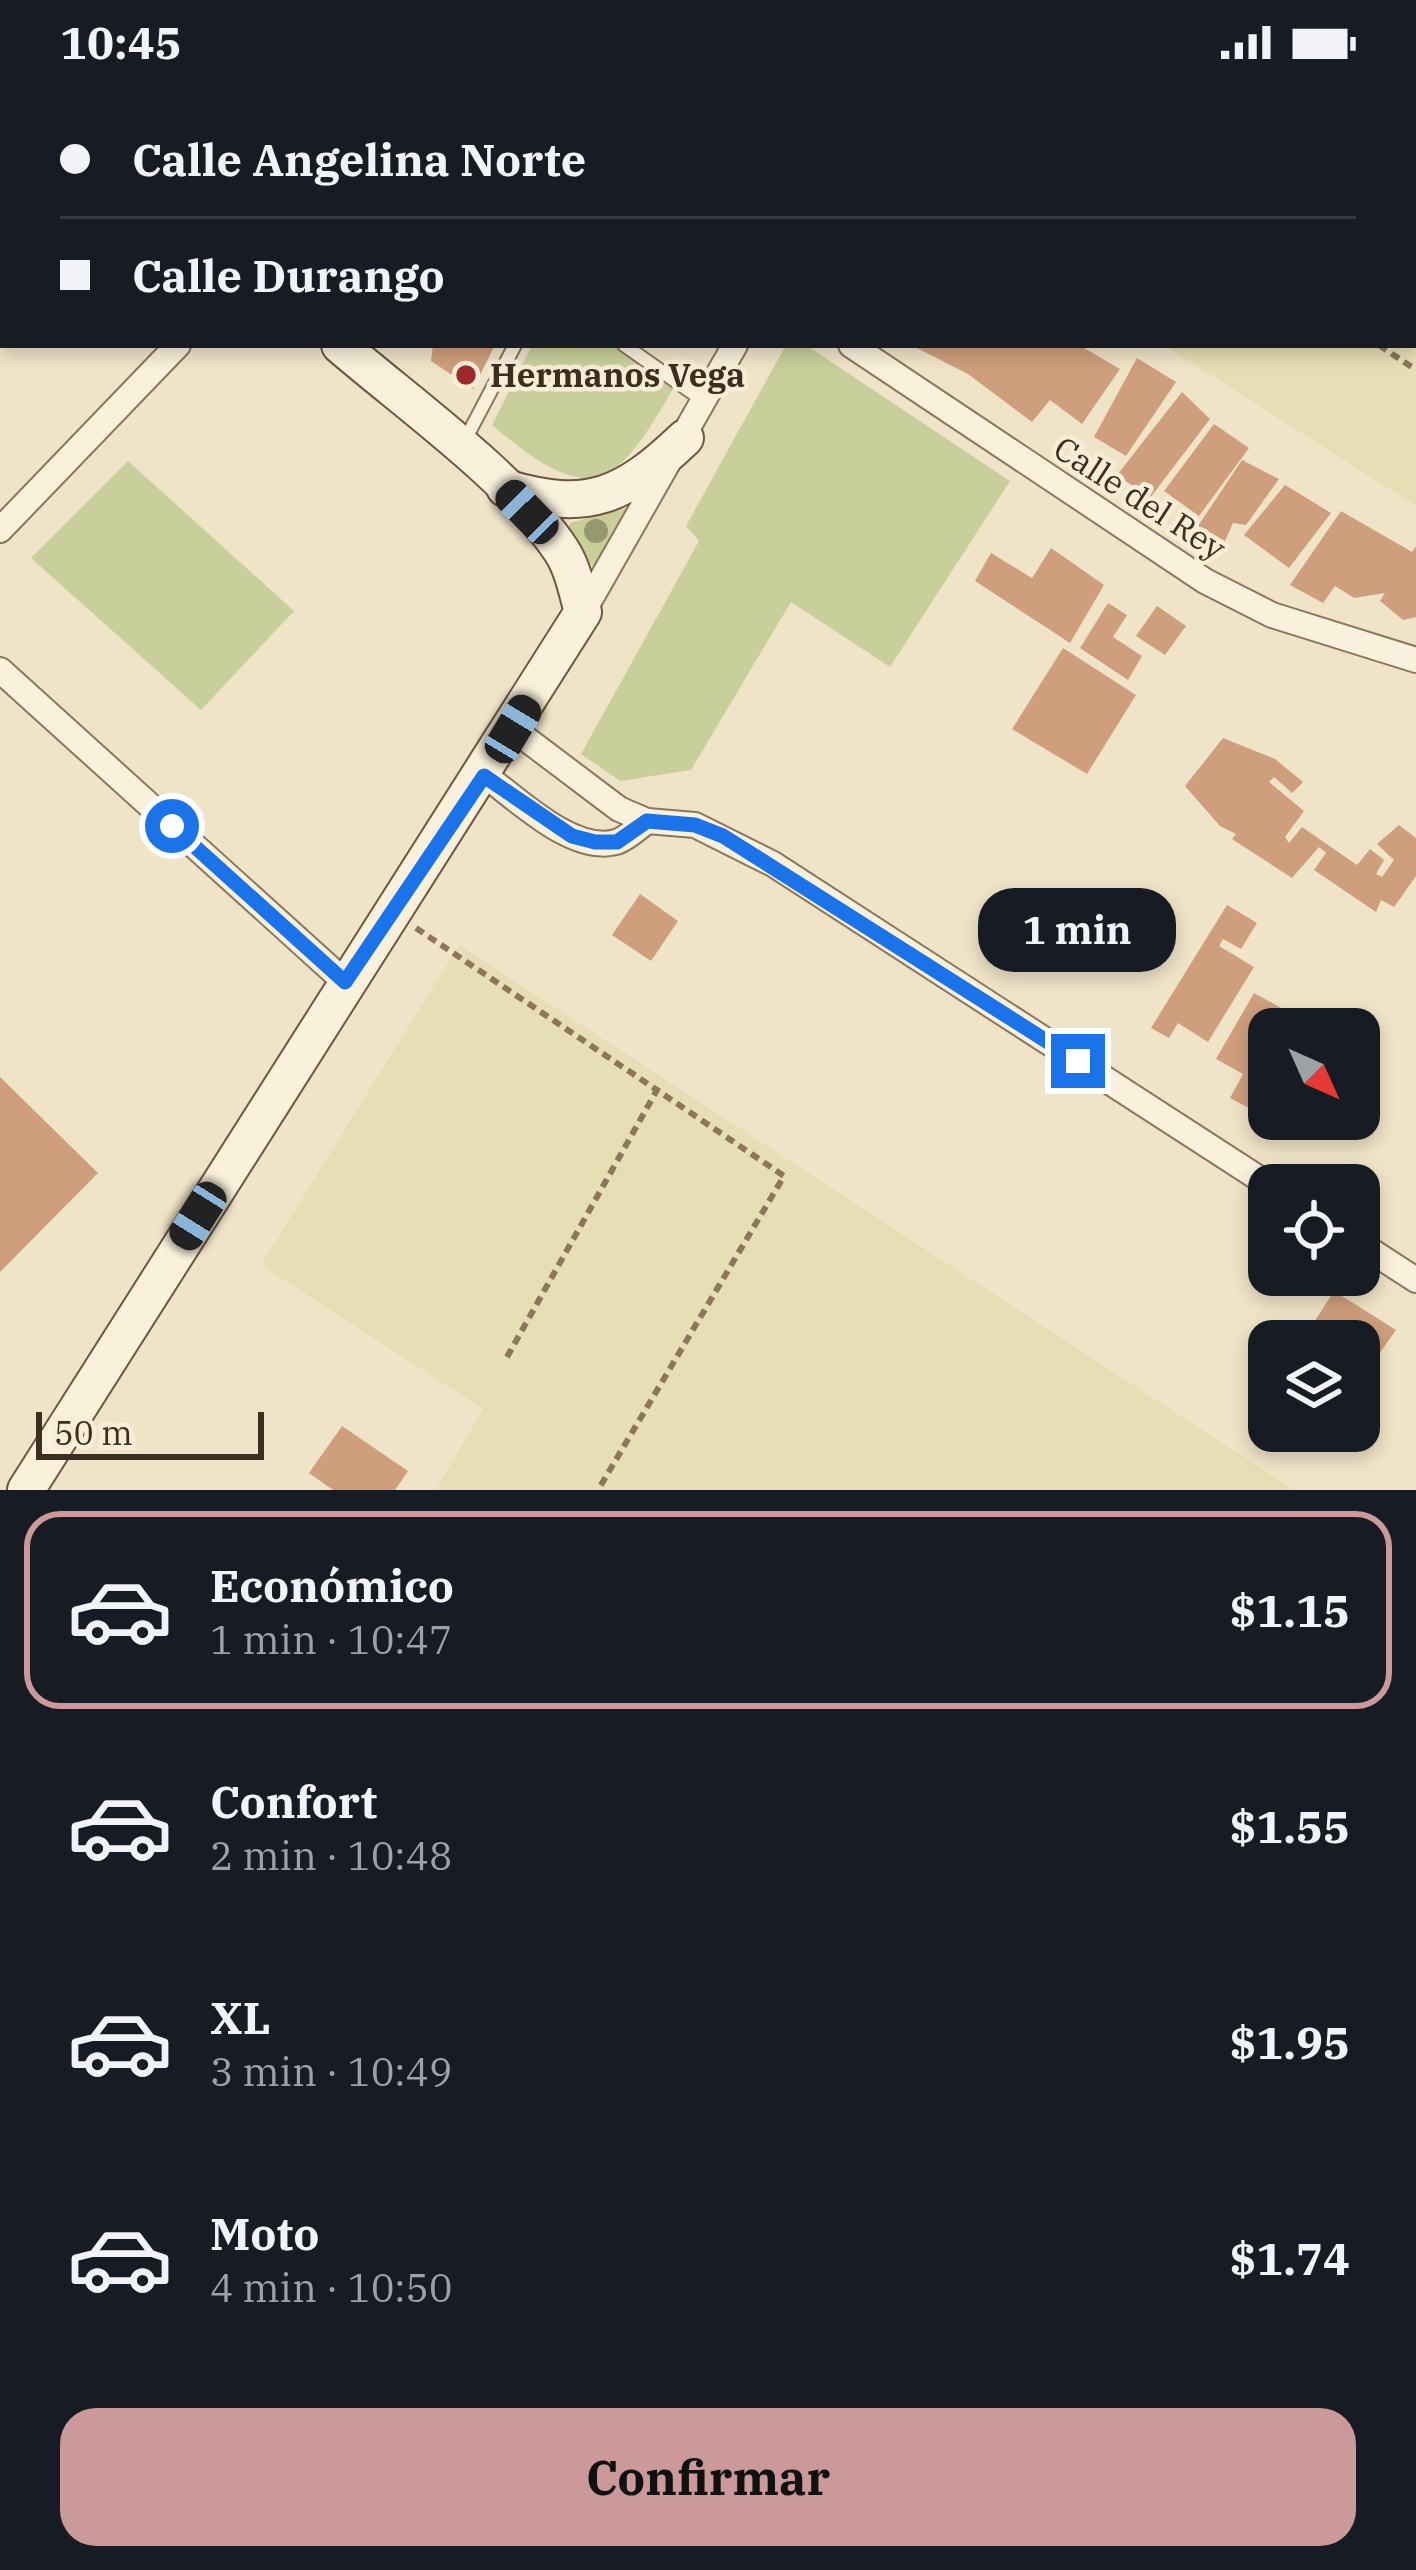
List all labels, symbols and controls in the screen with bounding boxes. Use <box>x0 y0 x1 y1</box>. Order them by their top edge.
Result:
text: 10:45 <box>60 13 182 71</box>
text: Calle Angelina Norte <box>132 130 586 188</box>
text: Calle Durango <box>132 246 445 304</box>
place label: Hermanos Vega <box>490 353 745 396</box>
marker: Hermanos Vega <box>453 362 479 388</box>
street label: Calle del Rey <box>1046 426 1235 569</box>
car <box>489 474 565 550</box>
car <box>479 689 547 769</box>
route start <box>145 799 199 853</box>
callout: 1 min <box>979 887 1177 971</box>
text: 1 min <box>1022 904 1132 955</box>
north arrow <box>1248 1008 1380 1140</box>
map controls <box>1248 1008 1380 1452</box>
route end <box>1051 1034 1105 1088</box>
button: locate <box>1248 1164 1380 1296</box>
car <box>164 1176 232 1256</box>
button: layers <box>1248 1320 1380 1452</box>
scale bar <box>36 1406 264 1459</box>
text: 50 m <box>54 1411 133 1454</box>
icon: car <box>66 1556 174 1664</box>
text: Económico <box>210 1556 454 1614</box>
text: $1.15 <box>1230 1581 1350 1639</box>
text: 1 min · 10:47 <box>210 1614 452 1665</box>
icon: car <box>66 1772 174 1880</box>
text: Confort <box>210 1772 377 1830</box>
text: $1.55 <box>1230 1797 1350 1855</box>
text: 2 min · 10:48 <box>210 1830 452 1881</box>
icon: car <box>66 1988 174 2096</box>
text: XL <box>210 1988 271 2046</box>
text: $1.95 <box>1230 2013 1350 2071</box>
text: 3 min · 10:49 <box>210 2046 452 2097</box>
icon: car <box>66 2204 174 2312</box>
text: Moto <box>210 2204 320 2262</box>
text: $1.74 <box>1230 2229 1350 2287</box>
text: 4 min · 10:50 <box>210 2262 452 2313</box>
button: Confirmar <box>60 2408 1356 2546</box>

